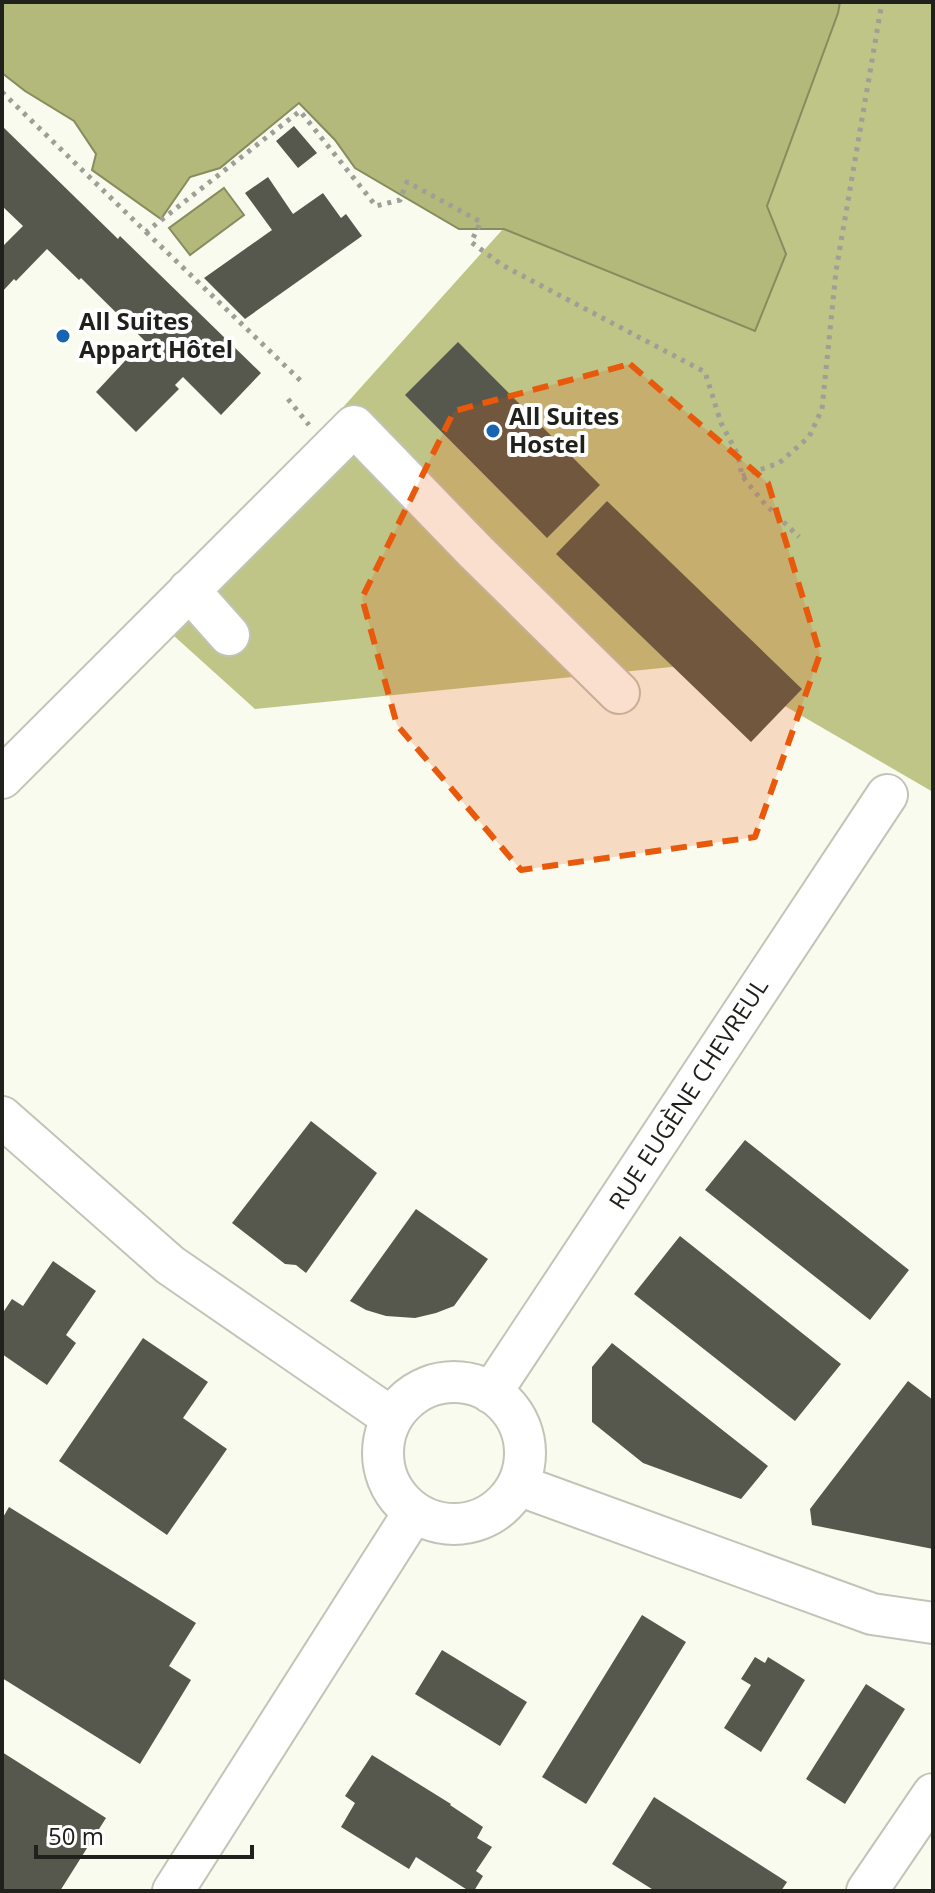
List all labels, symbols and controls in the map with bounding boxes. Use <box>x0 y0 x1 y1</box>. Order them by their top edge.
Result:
place label: All Suites Appart Hôtel <box>79 304 233 365</box>
marker: All Suites Appart Hôtel <box>54 327 72 345</box>
place label: All Suites Hostel <box>509 399 619 460</box>
marker: All Suites Hostel <box>484 422 502 440</box>
street label: RUE EUGÈNE CHEVREUL <box>600 971 775 1215</box>
scale bar <box>36 1809 252 1859</box>
text: 50 m <box>48 1819 104 1852</box>

